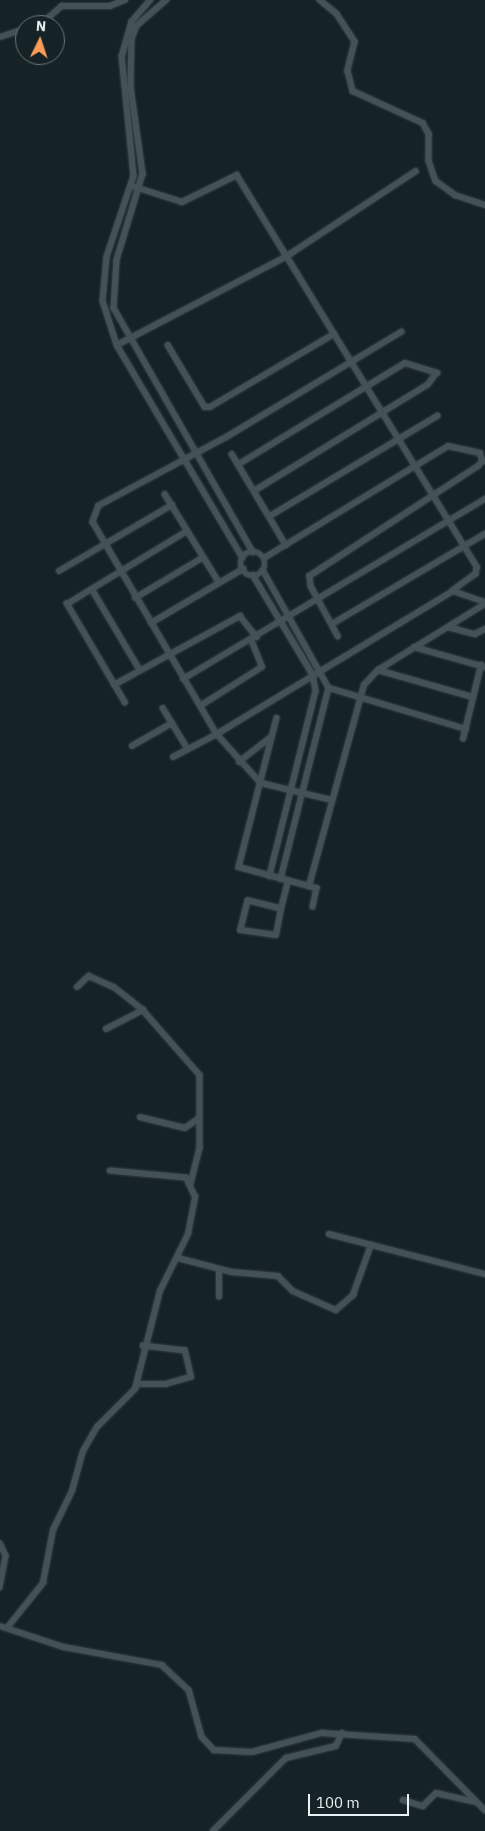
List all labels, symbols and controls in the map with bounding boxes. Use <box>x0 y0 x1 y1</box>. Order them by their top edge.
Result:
north arrow <box>15 15 65 65</box>
text: N <box>35 17 47 35</box>
scale bar <box>310 1784 411 1816</box>
text: 100 m <box>316 1793 360 1812</box>

